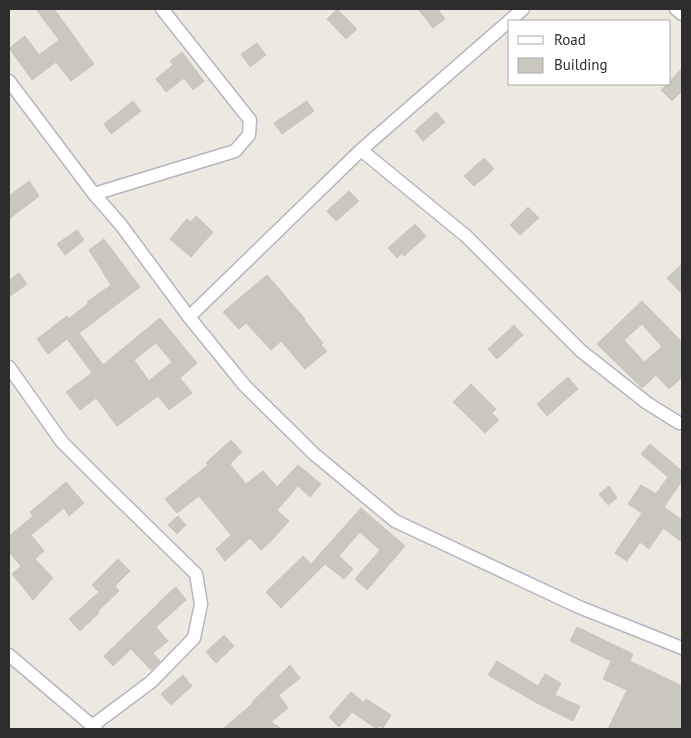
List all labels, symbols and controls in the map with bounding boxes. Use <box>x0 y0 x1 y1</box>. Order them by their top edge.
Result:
legend <box>508 20 671 85</box>
text: Road <box>554 30 586 49</box>
text: Building <box>554 55 608 74</box>

